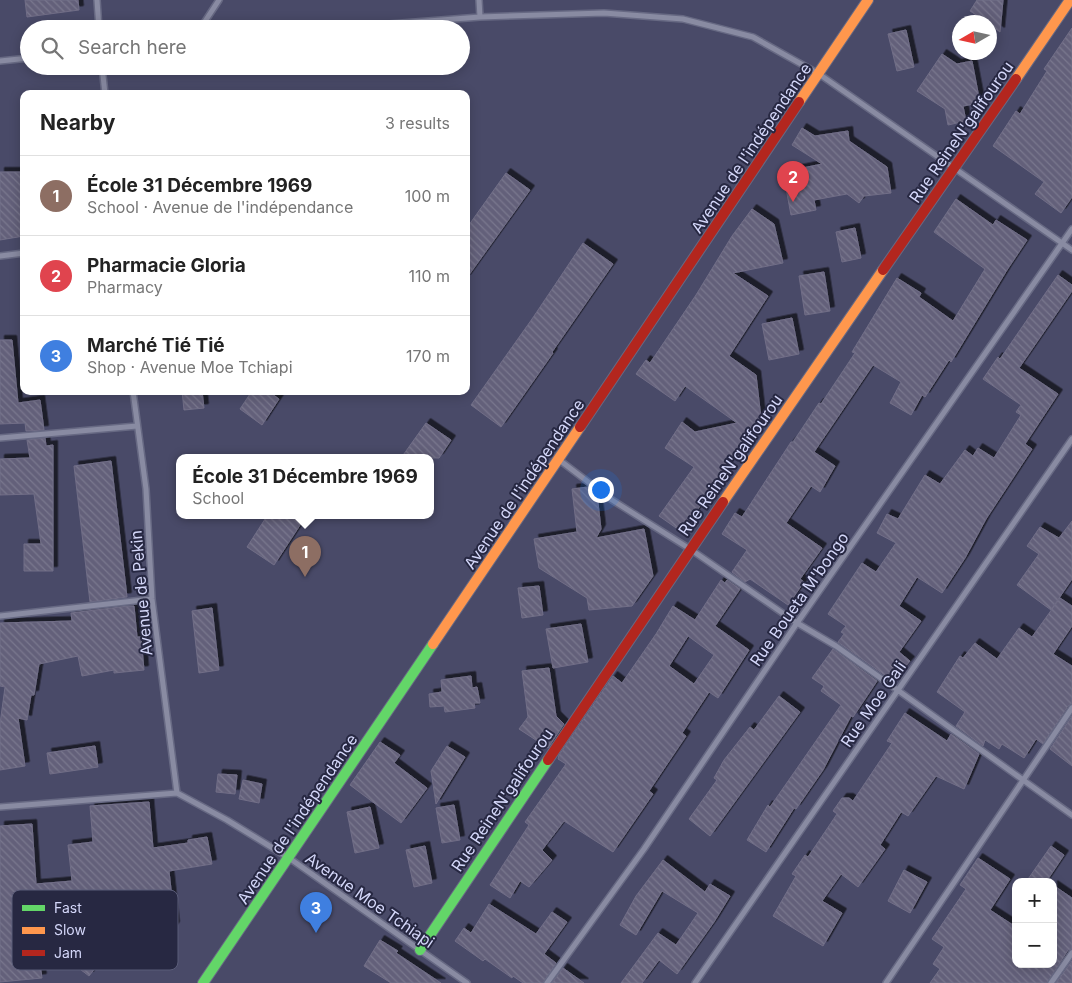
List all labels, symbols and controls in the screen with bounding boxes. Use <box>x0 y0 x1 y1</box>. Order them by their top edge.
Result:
north arrow <box>952 15 997 60</box>
search box <box>20 20 470 75</box>
icon: search <box>38 34 66 62</box>
text: Search here <box>78 36 187 59</box>
street label: Rue ReineN'galifourou <box>905 57 1017 207</box>
street label: Avenue de l'indépendance <box>687 59 815 237</box>
text: Nearby <box>40 110 115 135</box>
text: 3 results <box>385 113 450 133</box>
pin: 2 <box>777 161 809 202</box>
text: École 31 Décembre 1969 <box>87 174 312 197</box>
text: 1 <box>53 186 59 206</box>
text: 100 m <box>405 186 450 206</box>
text: School · Avenue de l'indépendance <box>87 197 353 217</box>
text: Pharmacie Gloria <box>87 254 246 277</box>
text: 2 <box>51 266 61 286</box>
text: 110 m <box>408 266 450 286</box>
text: Pharmacy <box>87 277 163 297</box>
text: Marché Tié Tié <box>87 334 225 357</box>
text: 3 <box>51 346 61 366</box>
text: 170 m <box>406 346 450 366</box>
text: Shop · Avenue Moe Tchiapi <box>87 357 293 377</box>
street label: Rue ReineN'galifourou <box>674 390 786 540</box>
street label: Avenue de l'indépendance <box>460 395 588 573</box>
popup <box>176 454 434 519</box>
text: École 31 Décembre 1969 <box>192 465 418 488</box>
your location <box>588 477 614 503</box>
text: School <box>192 488 244 508</box>
street label: Rue Boueta M'bongo <box>745 528 853 670</box>
street label: Avenue de Pekin <box>126 529 156 657</box>
pin: 1 <box>289 536 321 577</box>
street label: Rue Moe Gali <box>836 657 910 751</box>
street label: Rue ReineN'galifourou <box>447 725 557 875</box>
street label: Avenue de l'indépendance <box>233 730 361 908</box>
street label: Avenue Moe Tchiapi <box>302 848 438 952</box>
map controls <box>1012 878 1057 968</box>
button: + <box>1012 878 1057 923</box>
legend <box>12 890 178 970</box>
pin: 3 <box>300 892 332 933</box>
text: Fast <box>54 899 82 916</box>
text: Slow <box>54 921 86 938</box>
button: − <box>1012 923 1057 968</box>
text: Jam <box>54 944 82 961</box>

